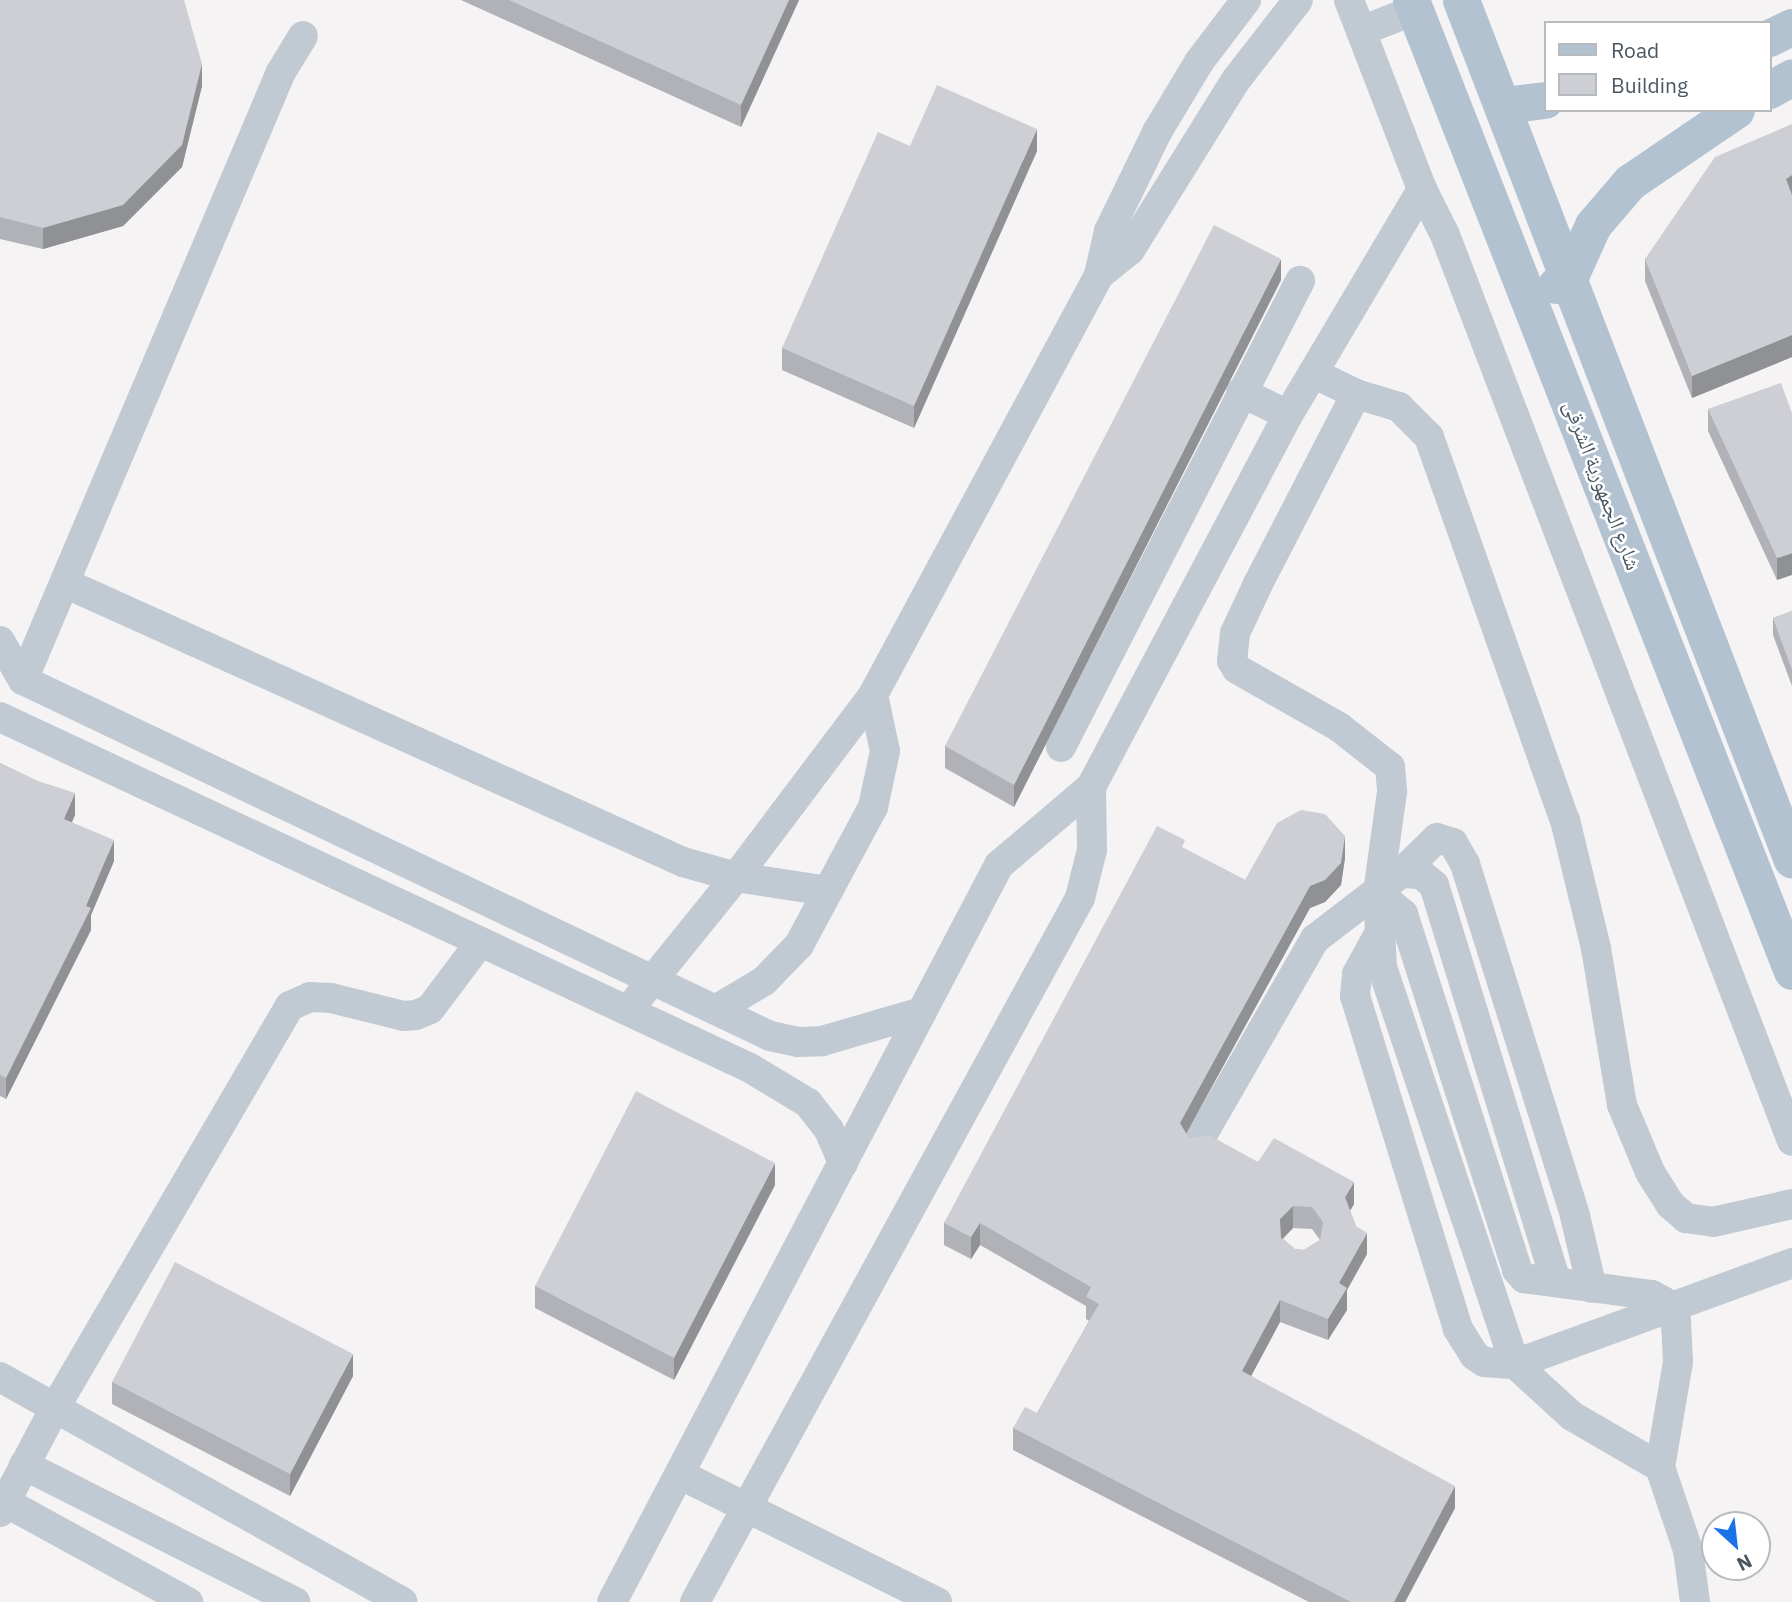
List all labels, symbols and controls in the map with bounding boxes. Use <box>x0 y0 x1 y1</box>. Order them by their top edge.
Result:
legend <box>1544 21 1771 112</box>
text: Road <box>1611 36 1659 64</box>
text: Building <box>1611 71 1688 99</box>
street label: شارع الجمهورية الشرقى <box>1559 397 1647 573</box>
north arrow <box>1701 1511 1771 1581</box>
text: N <box>1733 1549 1756 1577</box>

